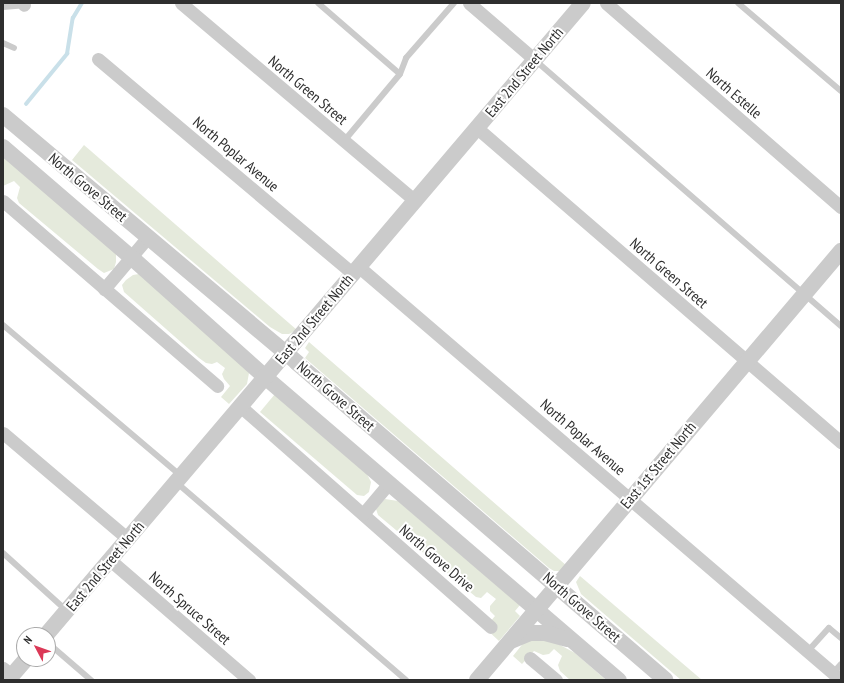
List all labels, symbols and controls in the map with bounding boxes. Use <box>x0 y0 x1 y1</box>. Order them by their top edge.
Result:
street label: East 2nd Street North <box>481 23 567 121</box>
street label: North Green Street <box>265 52 351 128</box>
street label: North Estelle <box>703 64 765 122</box>
street label: North Poplar Avenue <box>189 113 283 195</box>
street label: North Grove Street <box>45 149 131 225</box>
street label: North Green Street <box>626 234 712 312</box>
street label: East 2nd Street North <box>271 270 357 368</box>
street label: North Grove Street <box>293 357 379 435</box>
street label: North Poplar Avenue <box>537 395 629 479</box>
street label: East 1st Street North <box>616 418 700 512</box>
street label: East 2nd Street North <box>62 517 148 615</box>
street label: North Grove Drive <box>396 521 478 595</box>
street label: North Spruce Street <box>146 568 234 648</box>
street label: North Grove Street <box>539 568 625 646</box>
north arrow <box>16 627 56 667</box>
text: N <box>20 633 35 647</box>

